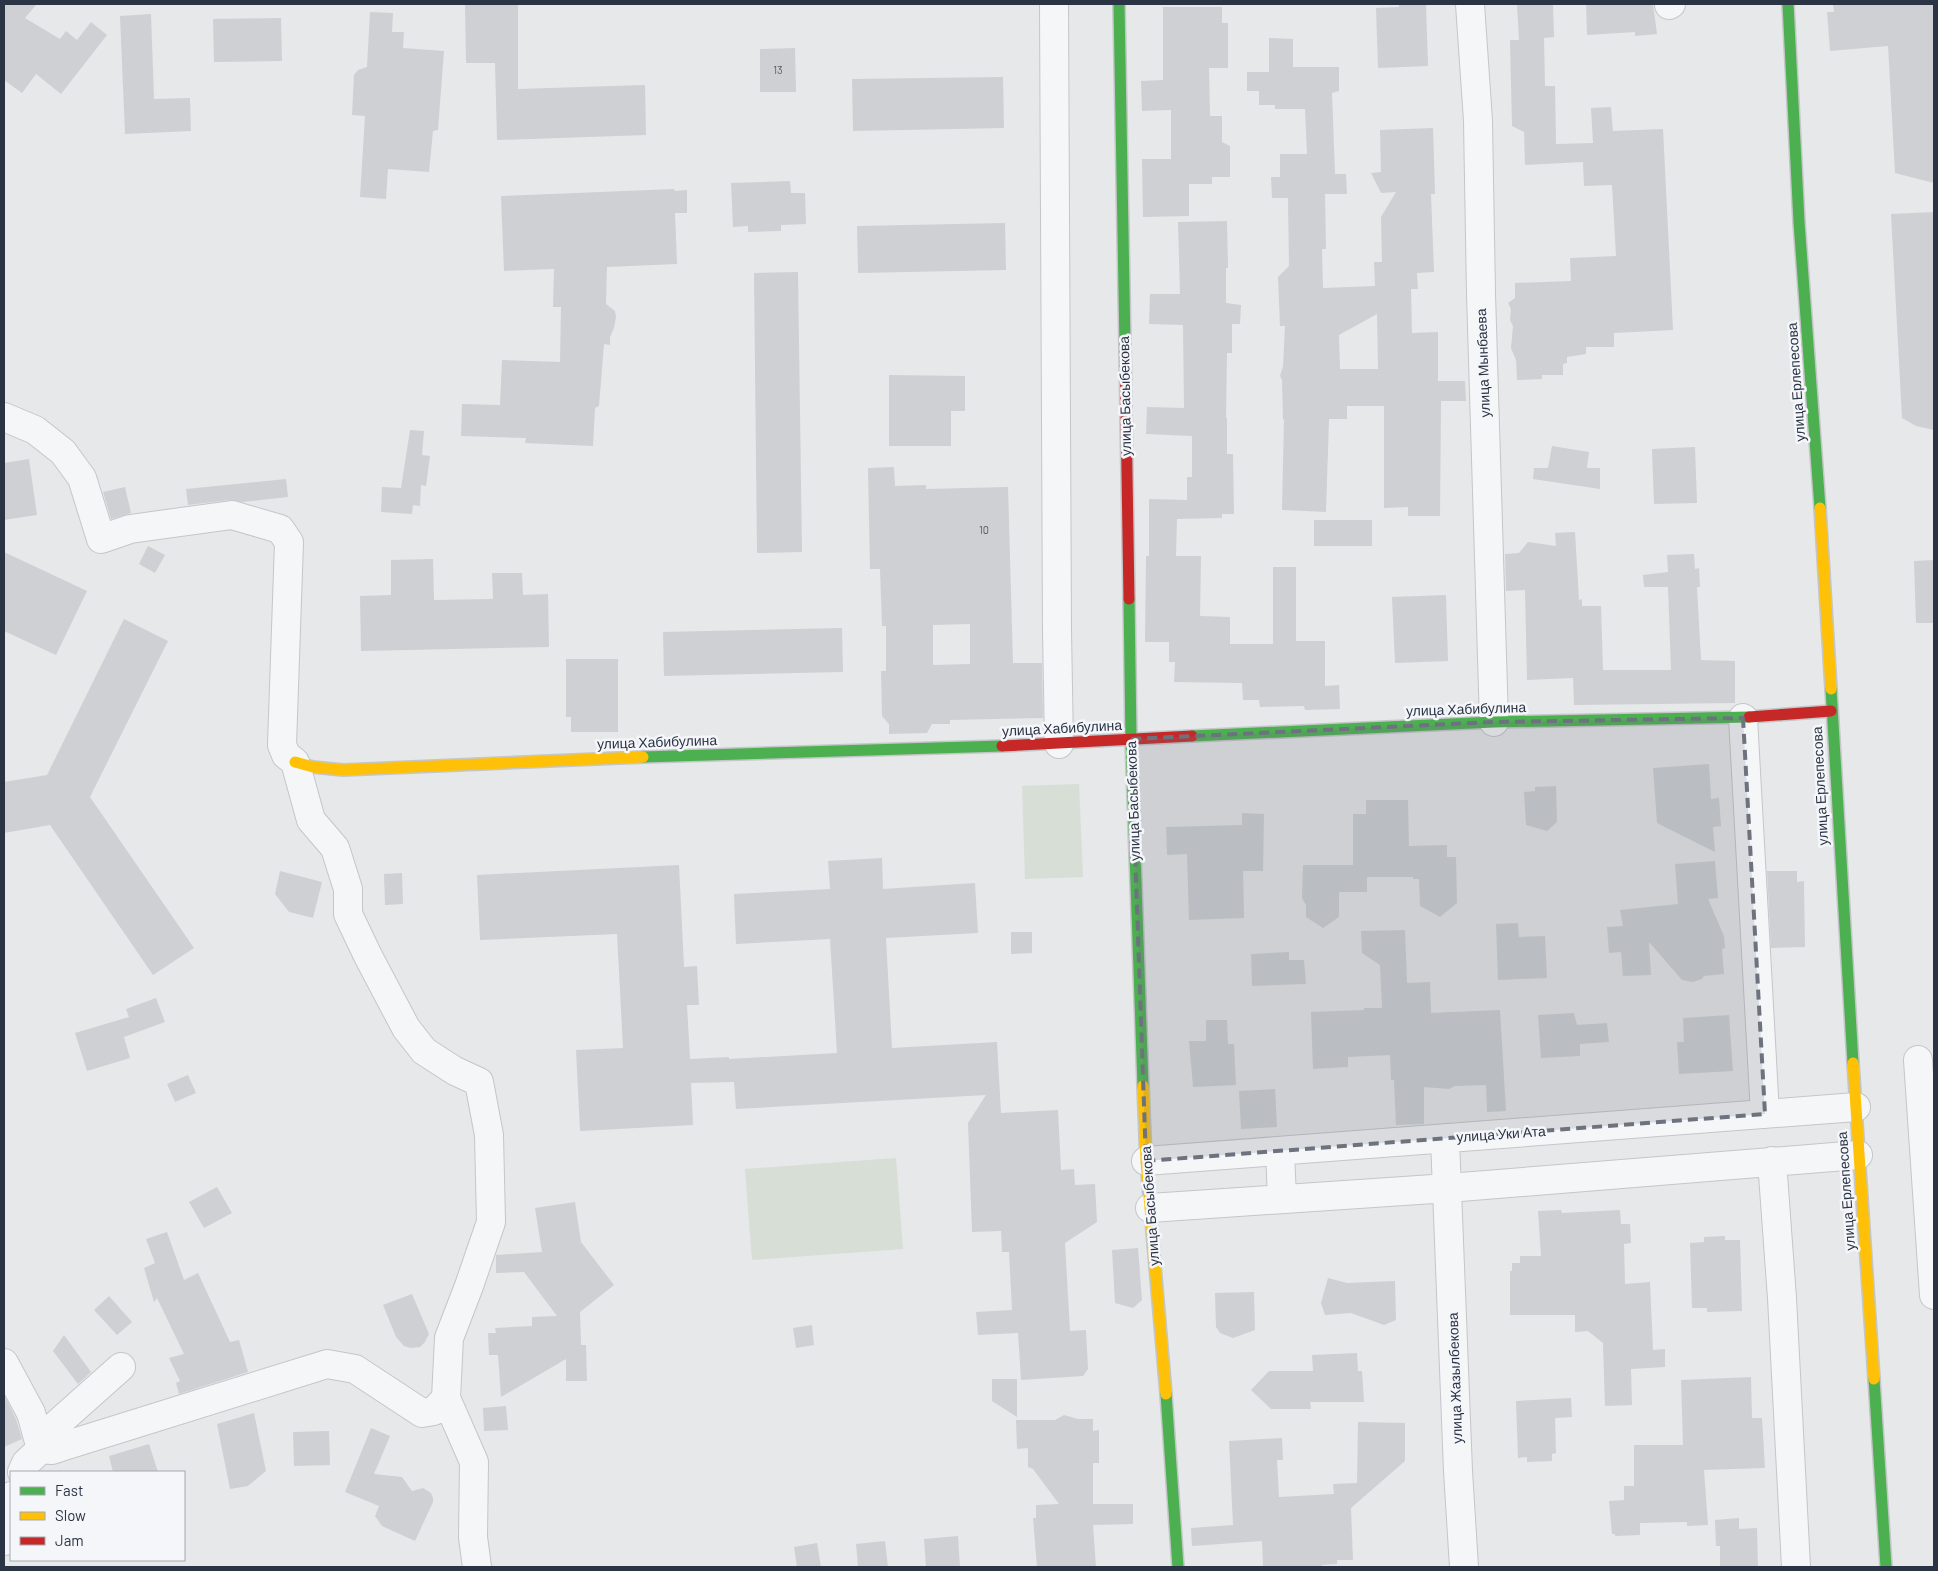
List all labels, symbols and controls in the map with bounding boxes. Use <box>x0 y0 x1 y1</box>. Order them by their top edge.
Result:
house number: 13 <box>773 63 783 76</box>
street label: улица Мынбаева <box>1472 308 1493 418</box>
street label: улица Ерлепесова <box>1783 322 1808 442</box>
street label: улица Басыбекова <box>1115 336 1134 456</box>
house number: 10 <box>979 523 989 536</box>
street label: улица Хабибулина <box>1406 698 1527 719</box>
street label: улица Хабибулина <box>1002 716 1123 739</box>
street label: улица Ерлепесова <box>1808 726 1831 846</box>
street label: улица Хабибулина <box>597 731 718 752</box>
street label: улица Басыбекова <box>1122 740 1143 861</box>
street label: улица Уки Ата <box>1456 1122 1546 1145</box>
street label: улица Ерлепесова <box>1833 1131 1858 1251</box>
street label: улица Басыбекова <box>1137 1145 1162 1267</box>
street label: улица Жазылбекова <box>1444 1312 1465 1444</box>
legend <box>10 1471 185 1561</box>
text: Fast <box>55 1481 83 1499</box>
text: Slow <box>55 1506 86 1524</box>
text: Jam <box>55 1531 84 1549</box>

